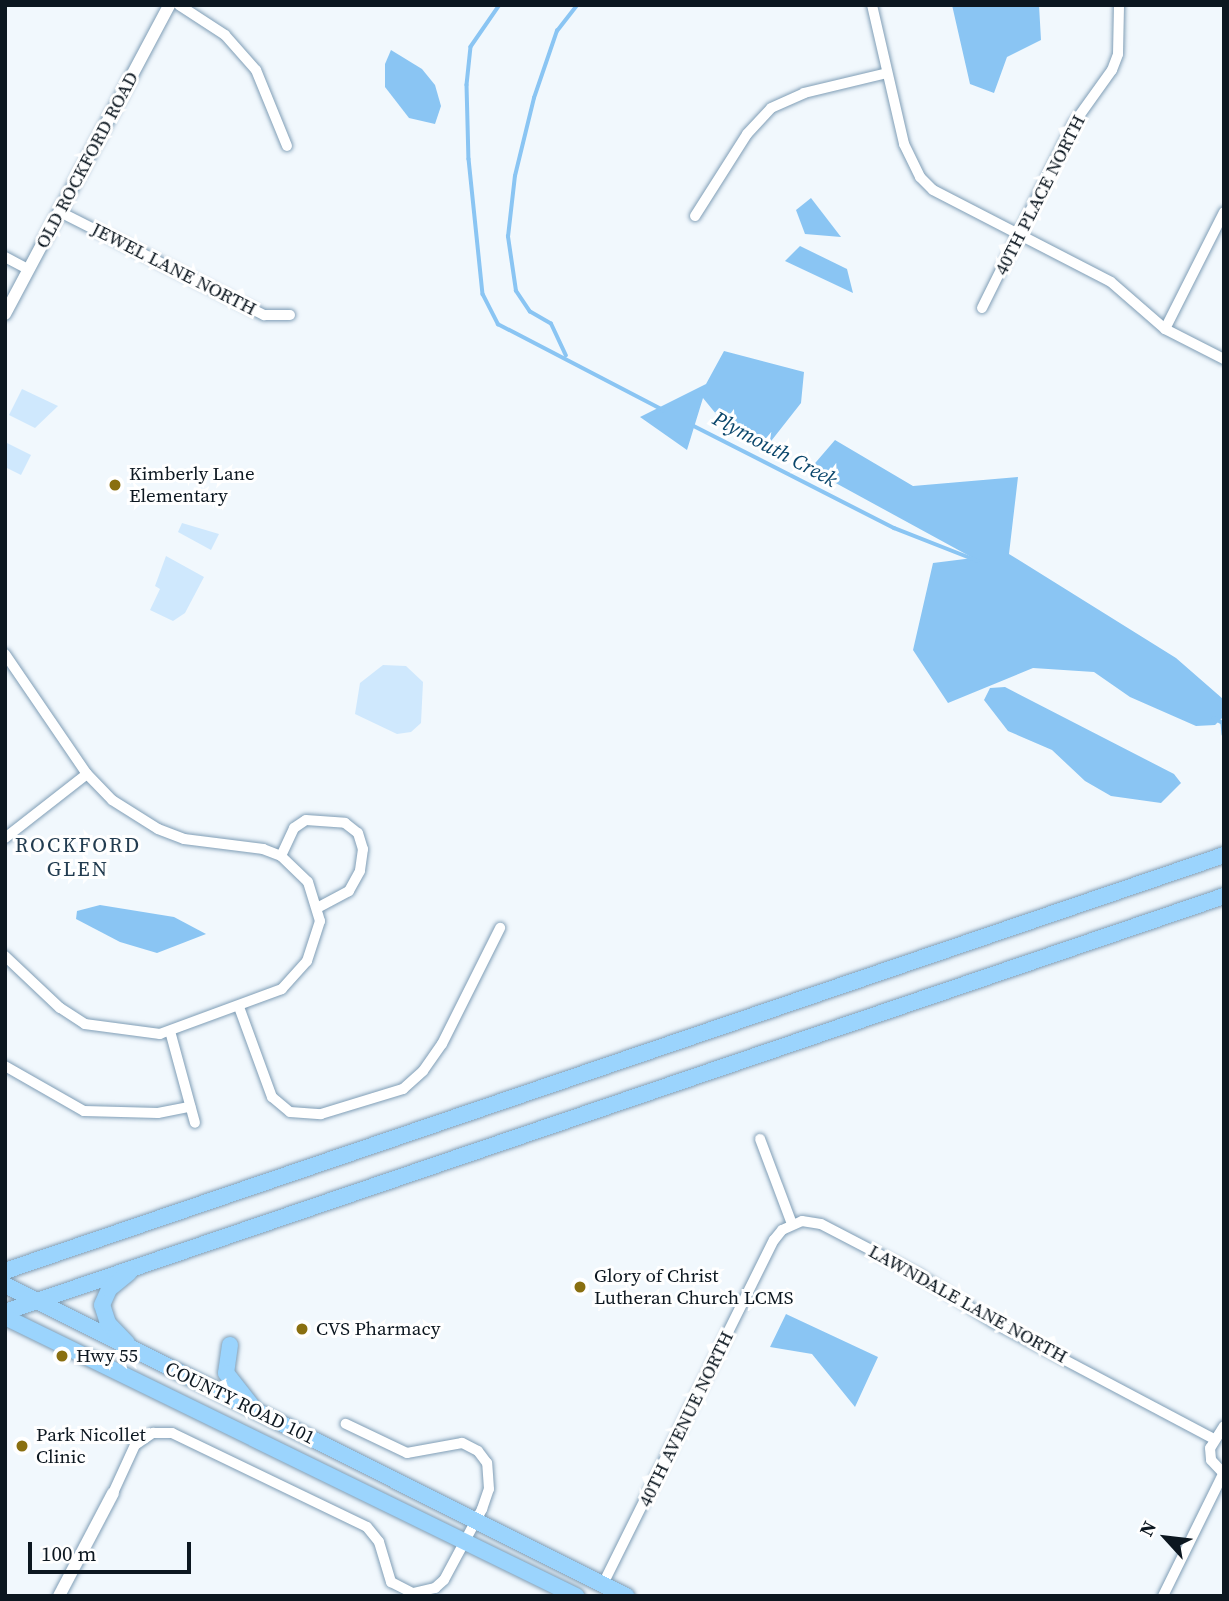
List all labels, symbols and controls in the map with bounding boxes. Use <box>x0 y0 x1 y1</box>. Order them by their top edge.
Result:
street label: OLD ROCKFORD ROAD <box>31 68 143 252</box>
street label: 40TH PLACE NORTH <box>990 111 1090 279</box>
street label: JEWEL LANE NORTH <box>88 218 260 320</box>
water label: Plymouth Creek <box>708 406 842 492</box>
place label: Kimberly Lane Elementary <box>129 463 255 507</box>
marker: Kimberly Lane Elementary <box>107 477 123 493</box>
district label: ROCKFORD GLEN <box>16 832 140 882</box>
street label: LAWNDALE LANE NORTH <box>865 1240 1071 1368</box>
place label: Glory of Christ Lutheran Church LCMS <box>594 1265 794 1309</box>
marker: Glory of Christ Lutheran Church LCMS <box>572 1279 588 1295</box>
place label: CVS Pharmacy <box>316 1318 440 1340</box>
marker: CVS Pharmacy <box>294 1321 310 1337</box>
street label: 40TH AVENUE NORTH <box>634 1328 738 1510</box>
place label: Hwy 55 <box>76 1345 138 1367</box>
marker: Hwy 55 <box>54 1348 70 1364</box>
street label: COUNTY ROAD 101 <box>161 1357 319 1449</box>
place label: Park Nicollet Clinic <box>36 1424 146 1468</box>
marker: Park Nicollet Clinic <box>14 1438 30 1454</box>
north arrow <box>1131 1503 1201 1573</box>
text: N <box>1133 1516 1162 1541</box>
scale bar <box>32 1528 194 1572</box>
text: 100 m <box>41 1539 96 1568</box>

